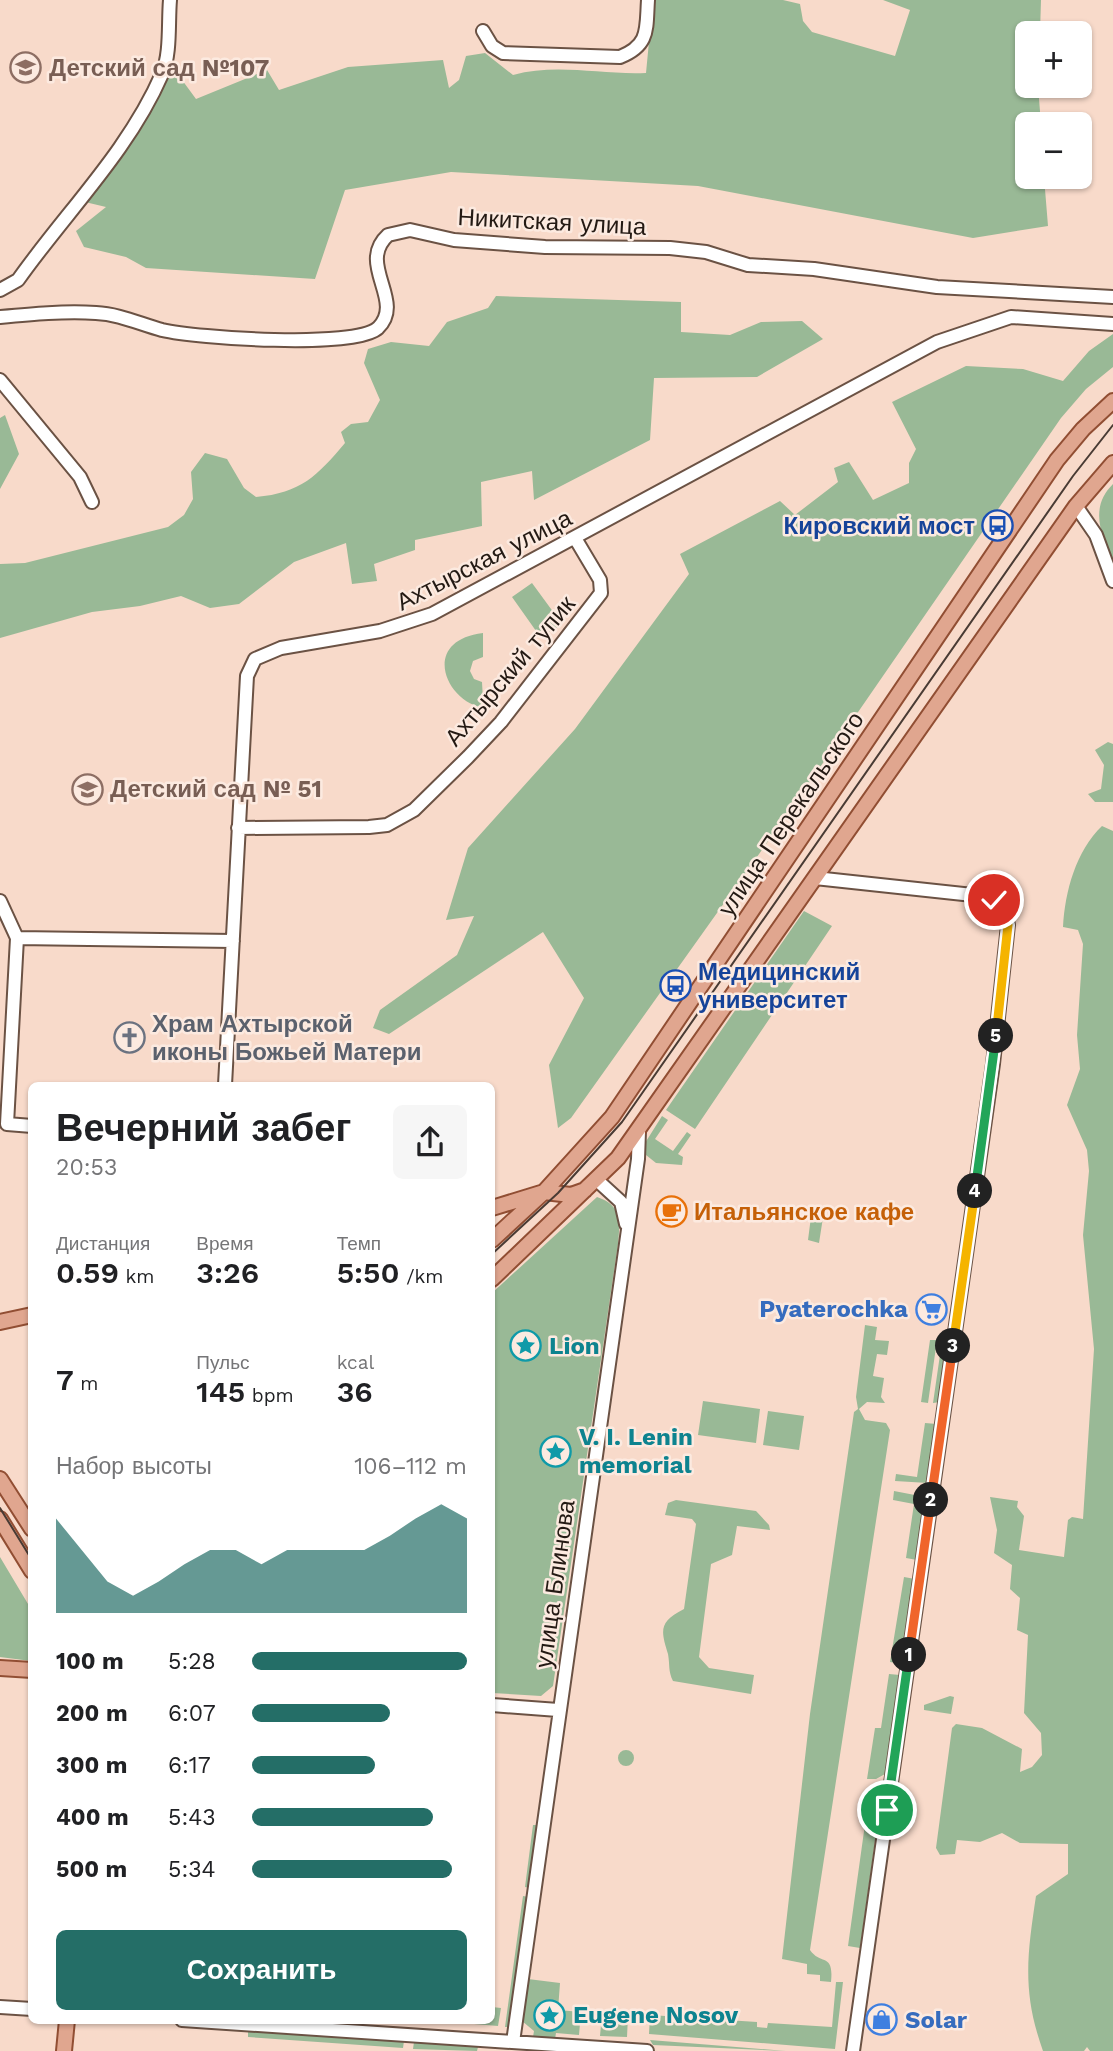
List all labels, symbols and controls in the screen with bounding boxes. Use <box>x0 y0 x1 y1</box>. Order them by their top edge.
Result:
map controls <box>1015 21 1092 189</box>
button: + <box>1015 21 1092 98</box>
school or university icon: Детский сад №107 <box>9 51 43 85</box>
place label: Детский сад №107 <box>49 54 269 82</box>
button: − <box>1015 112 1092 189</box>
street label: Никитская улица <box>457 203 648 241</box>
street label: Ахтырская улица <box>392 503 577 616</box>
bus stop icon: Кировский мост <box>981 509 1015 543</box>
place label: Кировский мост <box>784 512 975 540</box>
street label: Ахтырский тупик <box>439 590 581 752</box>
street label: улица Перекальского <box>712 707 870 921</box>
school or university icon: Детский сад № 51 <box>70 772 104 806</box>
place label: Детский сад № 51 <box>110 775 322 803</box>
pin <box>964 870 1024 930</box>
icon: check <box>975 881 1013 919</box>
place label: Медицинский университет <box>698 958 860 1014</box>
bus stop icon: Медицинский университет <box>658 969 692 1003</box>
place label: Храм Ахтырской иконы Божьей Матери <box>152 1010 421 1066</box>
pin: 5 <box>978 1018 1014 1054</box>
church icon: Храм Ахтырской иконы Божьей Матери <box>112 1021 146 1055</box>
text: 5 <box>990 1024 1001 1047</box>
button: share <box>393 1105 467 1179</box>
text: Вечерний забег <box>56 1106 351 1150</box>
text: 20:53 <box>56 1154 117 1181</box>
pin: 4 <box>958 1174 992 1208</box>
text: 4 <box>968 1179 981 1202</box>
cafe icon: Итальянское кафе <box>654 1195 688 1229</box>
place label: Итальянское кафе <box>694 1198 914 1226</box>
text: Дистанция <box>56 1232 150 1255</box>
text: Время <box>196 1232 254 1255</box>
text: Темп <box>337 1232 381 1255</box>
text: 0.59 <box>56 1255 119 1290</box>
text: 3:26 <box>196 1255 259 1290</box>
text: 5:50 <box>337 1255 400 1290</box>
text: km <box>119 1265 154 1288</box>
text: /km <box>400 1265 443 1288</box>
supermarket icon: Pyaterochka <box>914 1292 948 1326</box>
place label: Pyaterochka <box>759 1295 908 1323</box>
pin: 3 <box>936 1328 970 1364</box>
place icon: Lion <box>509 1329 543 1363</box>
place label: Lion <box>549 1332 600 1360</box>
text: 3 <box>947 1334 958 1357</box>
text: Пульс <box>196 1351 250 1374</box>
text: kcal <box>337 1351 374 1374</box>
text: 7 <box>56 1362 74 1397</box>
text: m <box>74 1372 98 1395</box>
text: 145 <box>196 1374 245 1409</box>
text: 36 <box>337 1374 373 1409</box>
text: bpm <box>245 1384 294 1407</box>
place label: V. I. Lenin memorial <box>579 1423 693 1479</box>
place icon: V. I. Lenin memorial <box>539 1434 573 1468</box>
text: Набор высоты <box>56 1453 212 1480</box>
text: 106–112 m <box>354 1453 467 1480</box>
pin: 2 <box>914 1482 948 1518</box>
text: 2 <box>925 1488 936 1511</box>
street label: улица Блинова <box>529 1497 581 1670</box>
pin: 1 <box>892 1638 926 1672</box>
text: 1 <box>904 1643 913 1666</box>
text: 100 m <box>56 1648 124 1675</box>
text: 5:28 <box>168 1648 216 1675</box>
text: 200 m <box>56 1700 128 1727</box>
text: 6:07 <box>168 1700 216 1727</box>
text: 300 m <box>56 1752 127 1779</box>
text: 6:17 <box>168 1752 211 1779</box>
pin <box>857 1780 917 1840</box>
icon: arrive <box>868 1791 906 1829</box>
text: 400 m <box>56 1804 129 1831</box>
text: 5:43 <box>168 1804 216 1831</box>
text: 500 m <box>56 1856 127 1883</box>
text: 5:34 <box>168 1856 216 1883</box>
button: Сохранить <box>56 1930 467 2010</box>
place icon: Eugene Nosov <box>533 1998 567 2032</box>
place label: Eugene Nosov <box>573 2001 739 2029</box>
shop icon: Solar <box>865 2003 899 2037</box>
place label: Solar <box>905 2006 968 2034</box>

